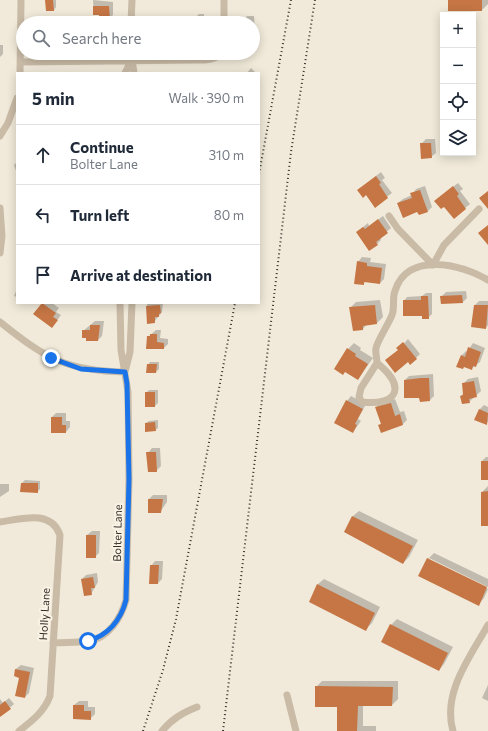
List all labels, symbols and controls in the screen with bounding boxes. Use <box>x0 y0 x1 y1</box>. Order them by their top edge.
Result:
map controls <box>440 12 476 156</box>
button: + <box>440 12 476 48</box>
search box <box>16 16 260 60</box>
icon: search <box>30 27 52 49</box>
text: Search here <box>62 29 141 47</box>
button: − <box>440 48 476 84</box>
button: locate <box>440 84 476 120</box>
text: 5 min <box>32 88 75 109</box>
text: Walk · 390 m <box>169 90 244 106</box>
button: layers <box>440 120 476 156</box>
text: Continue <box>70 138 134 156</box>
icon: ahead <box>32 144 54 166</box>
text: 310 m <box>209 147 244 163</box>
text: Bolter Lane <box>70 156 138 172</box>
icon: left <box>32 204 54 226</box>
text: Turn left <box>70 206 129 224</box>
text: 80 m <box>214 207 244 223</box>
icon: arrive <box>32 264 54 286</box>
text: Arrive at destination <box>70 266 212 284</box>
route end <box>42 349 60 367</box>
street label: Bolter Lane <box>110 504 124 562</box>
street label: Holly Lane <box>36 587 52 640</box>
route start <box>79 632 97 650</box>

